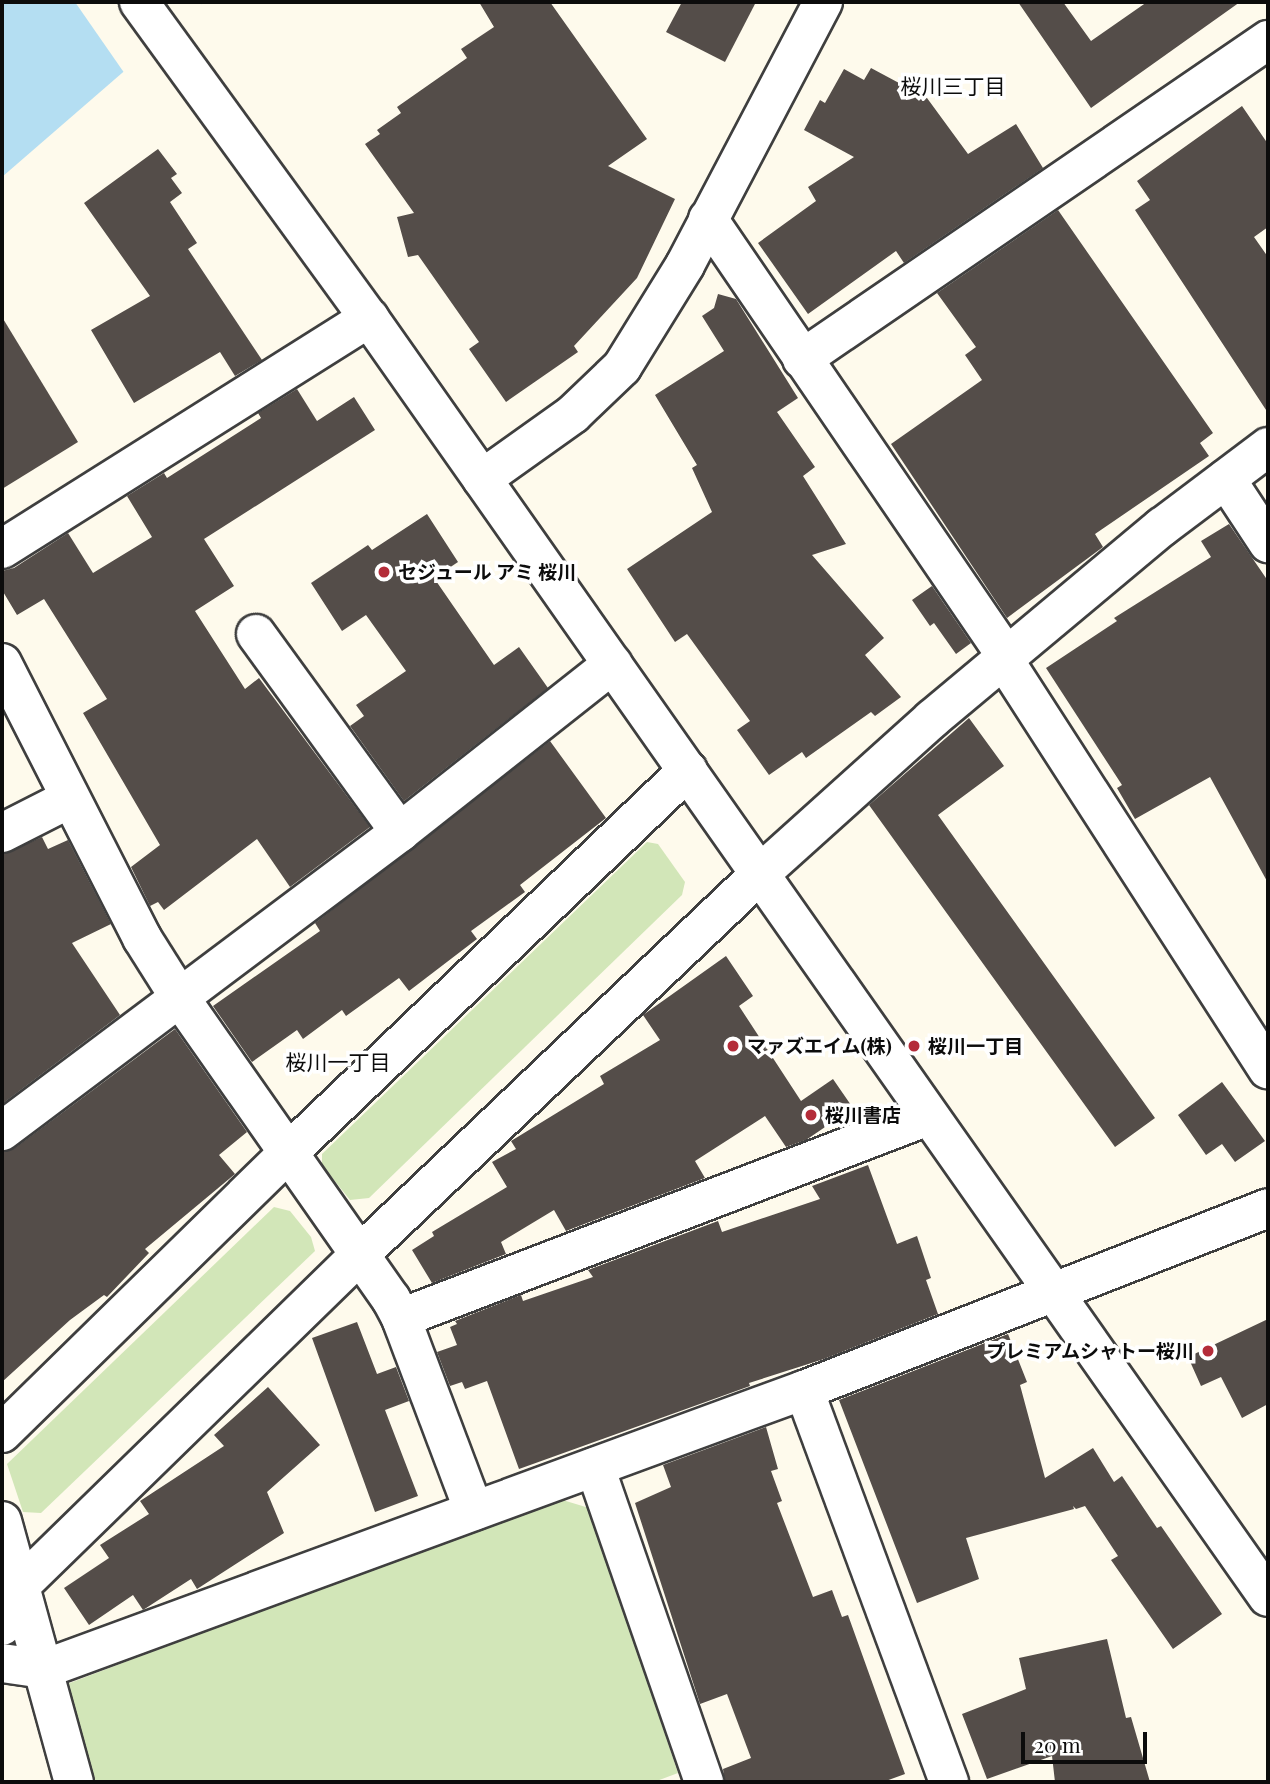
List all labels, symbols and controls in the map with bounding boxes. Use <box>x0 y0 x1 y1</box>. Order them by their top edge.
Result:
district label: 桜川三丁目 <box>901 72 1005 98</box>
place label: セジュール アミ 桜川 <box>398 561 578 583</box>
marker: セジュール アミ 桜川 <box>376 564 392 580</box>
place label: マァズエイム(株) <box>747 1035 892 1057</box>
place label: 桜川一丁目 <box>928 1035 1023 1057</box>
marker: マァズエイム(株) <box>725 1038 741 1054</box>
marker: 桜川一丁目 <box>906 1038 922 1054</box>
district label: 桜川一丁目 <box>286 1048 390 1074</box>
place label: 桜川書店 <box>825 1104 901 1126</box>
marker: 桜川書店 <box>803 1107 819 1123</box>
place label: プレミアムシャトー桜川 <box>985 1340 1194 1362</box>
marker: プレミアムシャトー桜川 <box>1200 1343 1216 1359</box>
scale bar <box>1025 1718 1151 1762</box>
text: 20 m <box>1034 1730 1081 1758</box>

